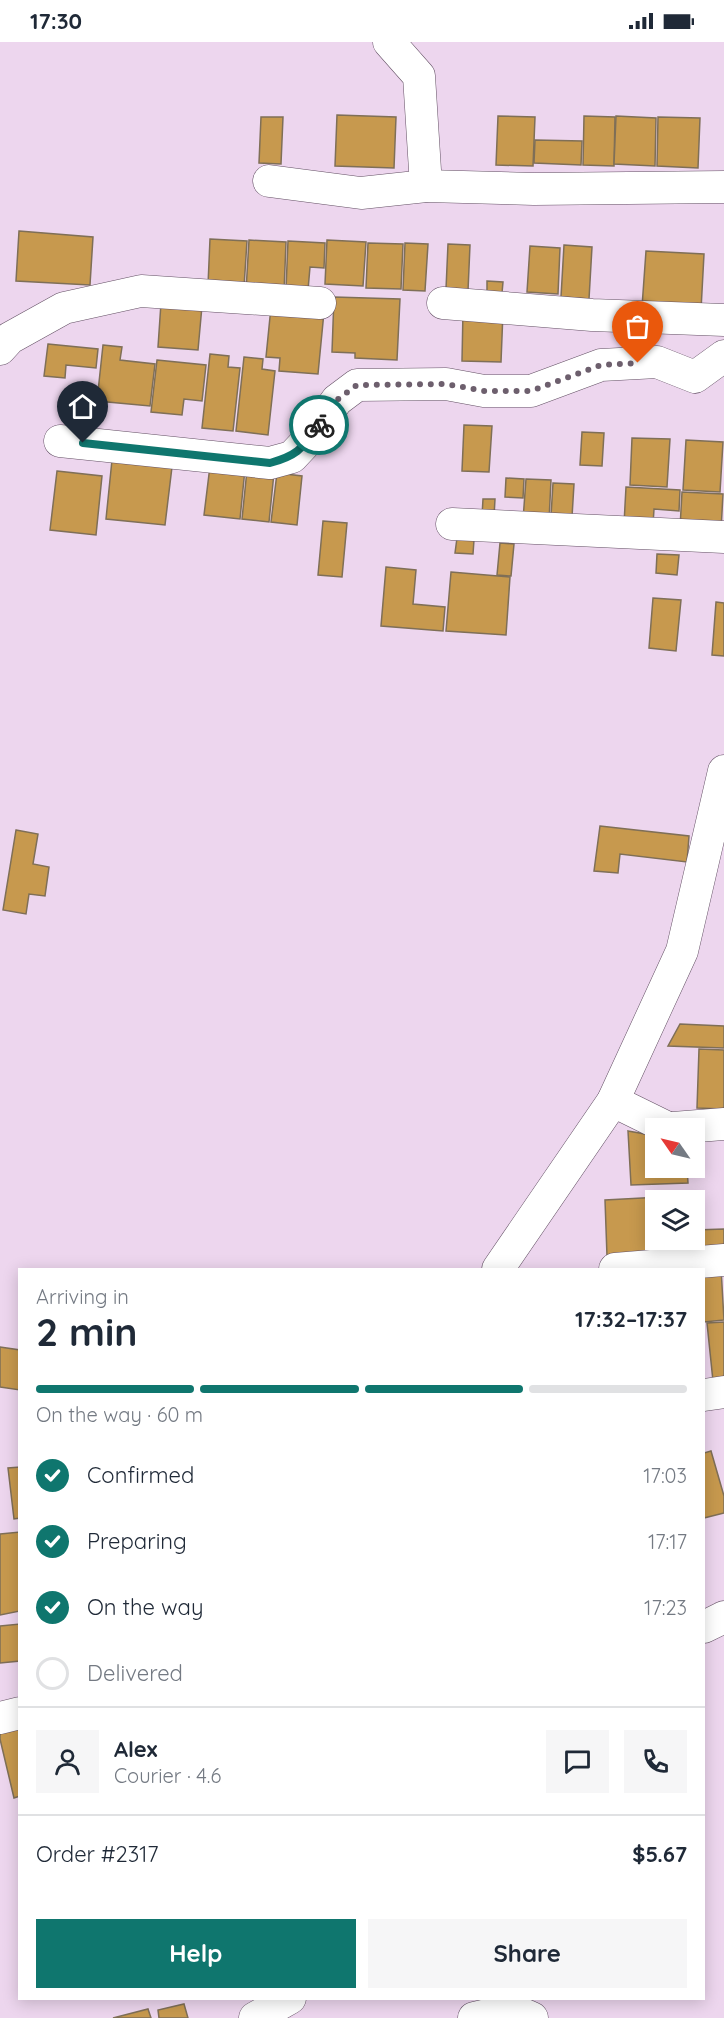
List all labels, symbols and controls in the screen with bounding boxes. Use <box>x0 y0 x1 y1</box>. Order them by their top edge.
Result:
text: 17:30 <box>30 7 82 35</box>
pin <box>612 301 663 363</box>
icon: bag <box>621 310 654 343</box>
pin <box>57 381 108 443</box>
icon: home <box>66 390 99 423</box>
courier <box>289 395 349 455</box>
icon: bike <box>303 409 336 442</box>
north arrow <box>645 1118 705 1178</box>
map controls <box>645 1118 705 1250</box>
button: layers <box>645 1190 705 1250</box>
text: Arriving in <box>36 1284 129 1309</box>
text: 17:32–17:37 <box>575 1305 687 1333</box>
text: 2 min <box>36 1307 138 1356</box>
text: On the way · 60 m <box>36 1402 203 1427</box>
icon: check <box>36 1459 69 1492</box>
text: Confirmed <box>87 1461 194 1489</box>
text: 17:03 <box>643 1463 687 1488</box>
icon: check <box>36 1525 69 1558</box>
text: Preparing <box>87 1527 187 1555</box>
text: 17:17 <box>648 1529 687 1554</box>
icon: check <box>36 1591 69 1624</box>
text: On the way <box>87 1593 203 1621</box>
text: 17:23 <box>644 1595 687 1620</box>
text: Delivered <box>87 1659 183 1687</box>
button: person <box>36 1730 99 1793</box>
button: chat <box>546 1730 609 1793</box>
button: phone <box>624 1730 687 1793</box>
text: Alex <box>114 1735 157 1763</box>
text: Courier · 4.6 <box>114 1763 221 1788</box>
text: Order #2317 <box>36 1840 159 1868</box>
text: $5.67 <box>632 1840 687 1868</box>
button: Help <box>36 1919 356 1988</box>
button: Share <box>368 1919 687 1988</box>

